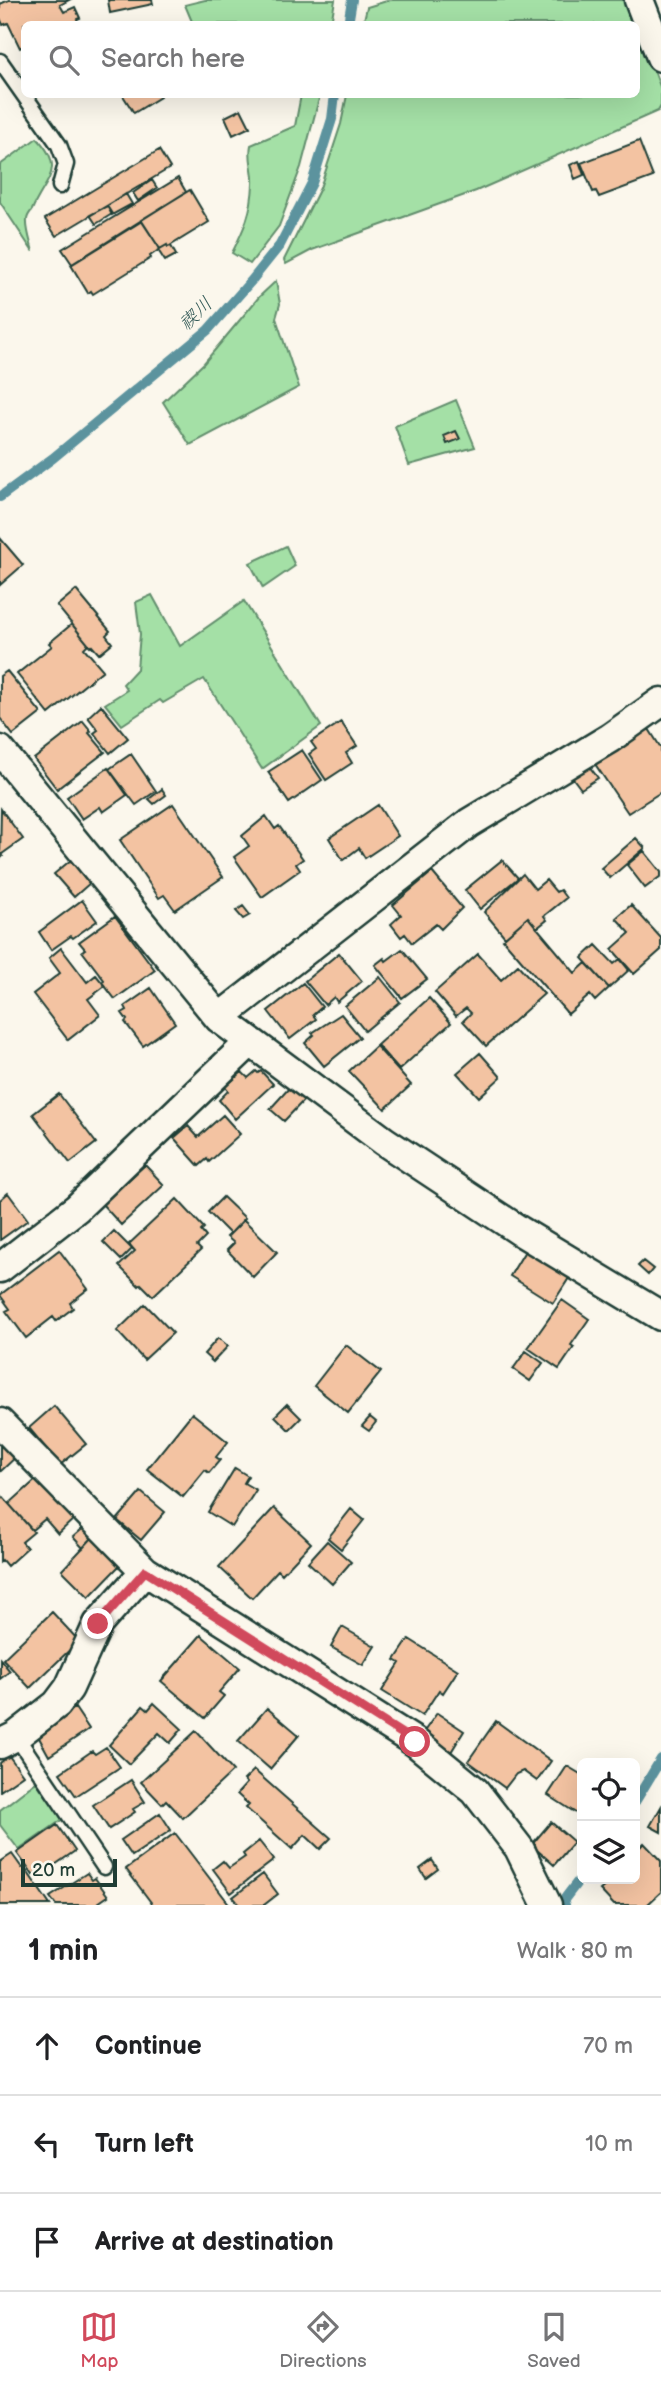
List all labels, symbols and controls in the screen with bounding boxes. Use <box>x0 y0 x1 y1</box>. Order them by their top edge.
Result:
search box <box>21 21 640 98</box>
icon: search <box>45 41 83 79</box>
text: Search here <box>101 44 245 75</box>
water label: 禊川 <box>174 293 218 335</box>
route end <box>82 1608 113 1639</box>
route start <box>399 1726 430 1757</box>
map controls <box>577 1758 640 1884</box>
button: locate <box>577 1758 640 1821</box>
button: layers <box>577 1821 640 1884</box>
scale bar <box>21 1856 117 1888</box>
text: 20 m <box>32 1859 75 1882</box>
text: 1 min <box>28 1933 98 1969</box>
text: Walk · 80 m <box>517 1937 633 1965</box>
icon: ahead <box>28 2027 66 2065</box>
text: Continue <box>95 2031 202 2062</box>
text: 70 m <box>583 2032 633 2060</box>
icon: left <box>28 2125 66 2163</box>
text: Turn left <box>95 2129 194 2160</box>
text: 10 m <box>585 2130 633 2158</box>
icon: arrive <box>28 2223 66 2261</box>
text: Arrive at destination <box>95 2227 334 2258</box>
tab: Map <box>80 2308 119 2373</box>
tab: Directions <box>279 2308 367 2373</box>
tab: Saved <box>527 2308 581 2373</box>

